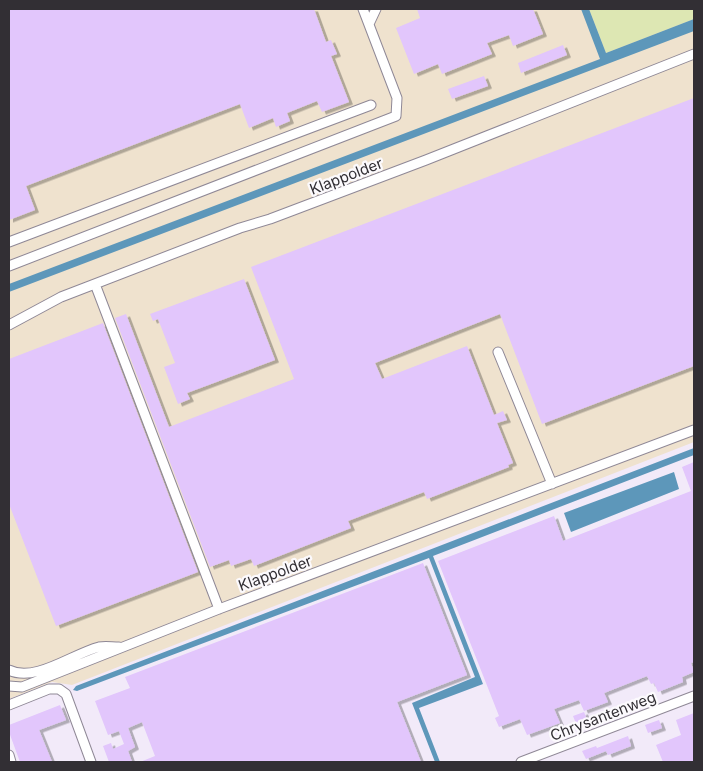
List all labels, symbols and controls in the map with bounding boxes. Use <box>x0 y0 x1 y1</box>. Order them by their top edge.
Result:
street label: Klappolder <box>307 153 386 199</box>
street label: Klappolder <box>236 551 315 595</box>
street label: Chrysantenweg <box>547 687 659 745</box>

